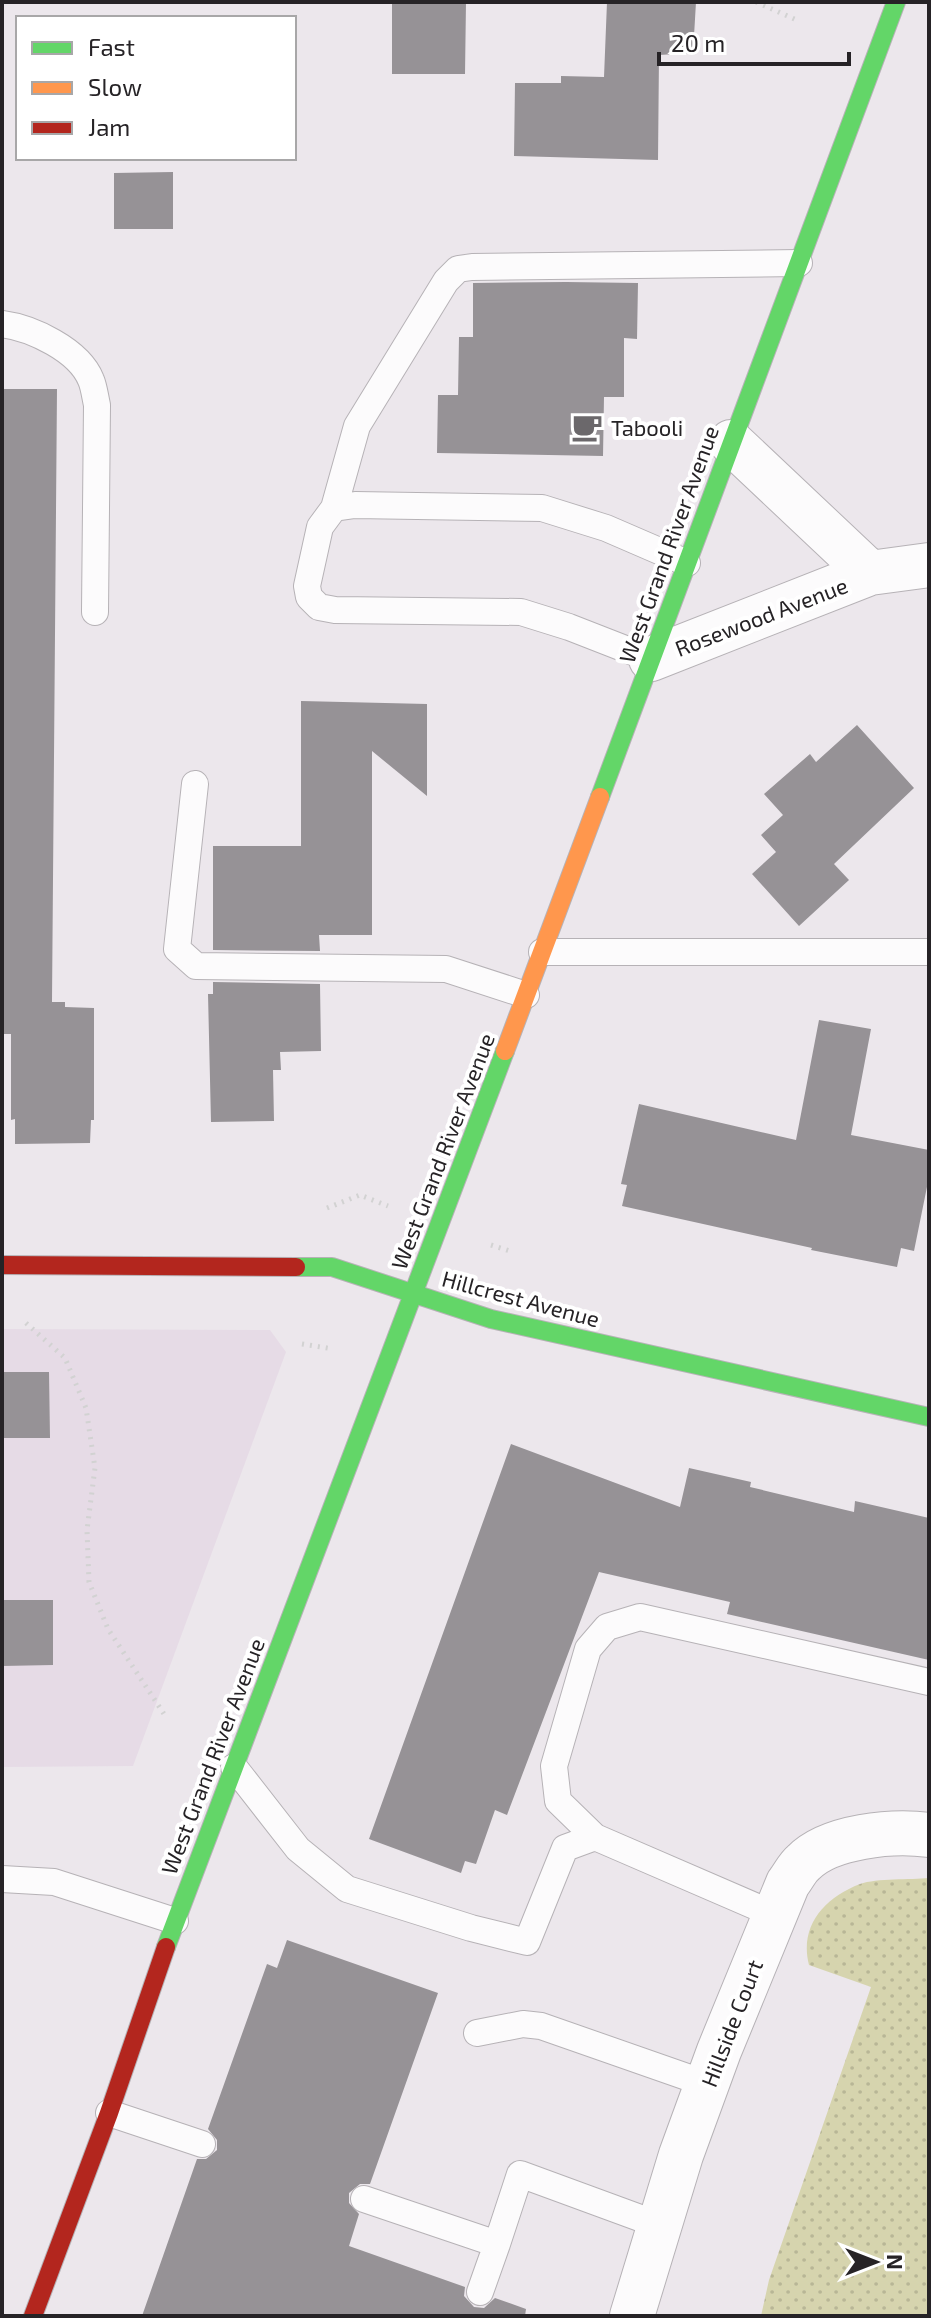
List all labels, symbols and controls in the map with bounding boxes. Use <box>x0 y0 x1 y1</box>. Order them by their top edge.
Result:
legend <box>16 16 296 160</box>
scale bar <box>659 16 849 66</box>
text: 20 m <box>671 28 725 57</box>
text: Fast <box>88 32 135 61</box>
text: Slow <box>88 72 142 101</box>
text: Jam <box>88 112 130 141</box>
cafe icon: Tabooli <box>570 410 604 444</box>
place label: Tabooli <box>611 414 683 440</box>
street label: West Grand River Avenue <box>613 422 723 666</box>
street label: Rosewood Avenue <box>671 571 851 661</box>
street label: West Grand River Avenue <box>385 1029 499 1273</box>
street label: Hillcrest Avenue <box>439 1264 603 1332</box>
street label: West Grand River Avenue <box>155 1634 269 1878</box>
street label: Hillside Court <box>695 1956 767 2090</box>
north arrow <box>835 2222 915 2302</box>
text: N <box>883 2254 909 2270</box>

